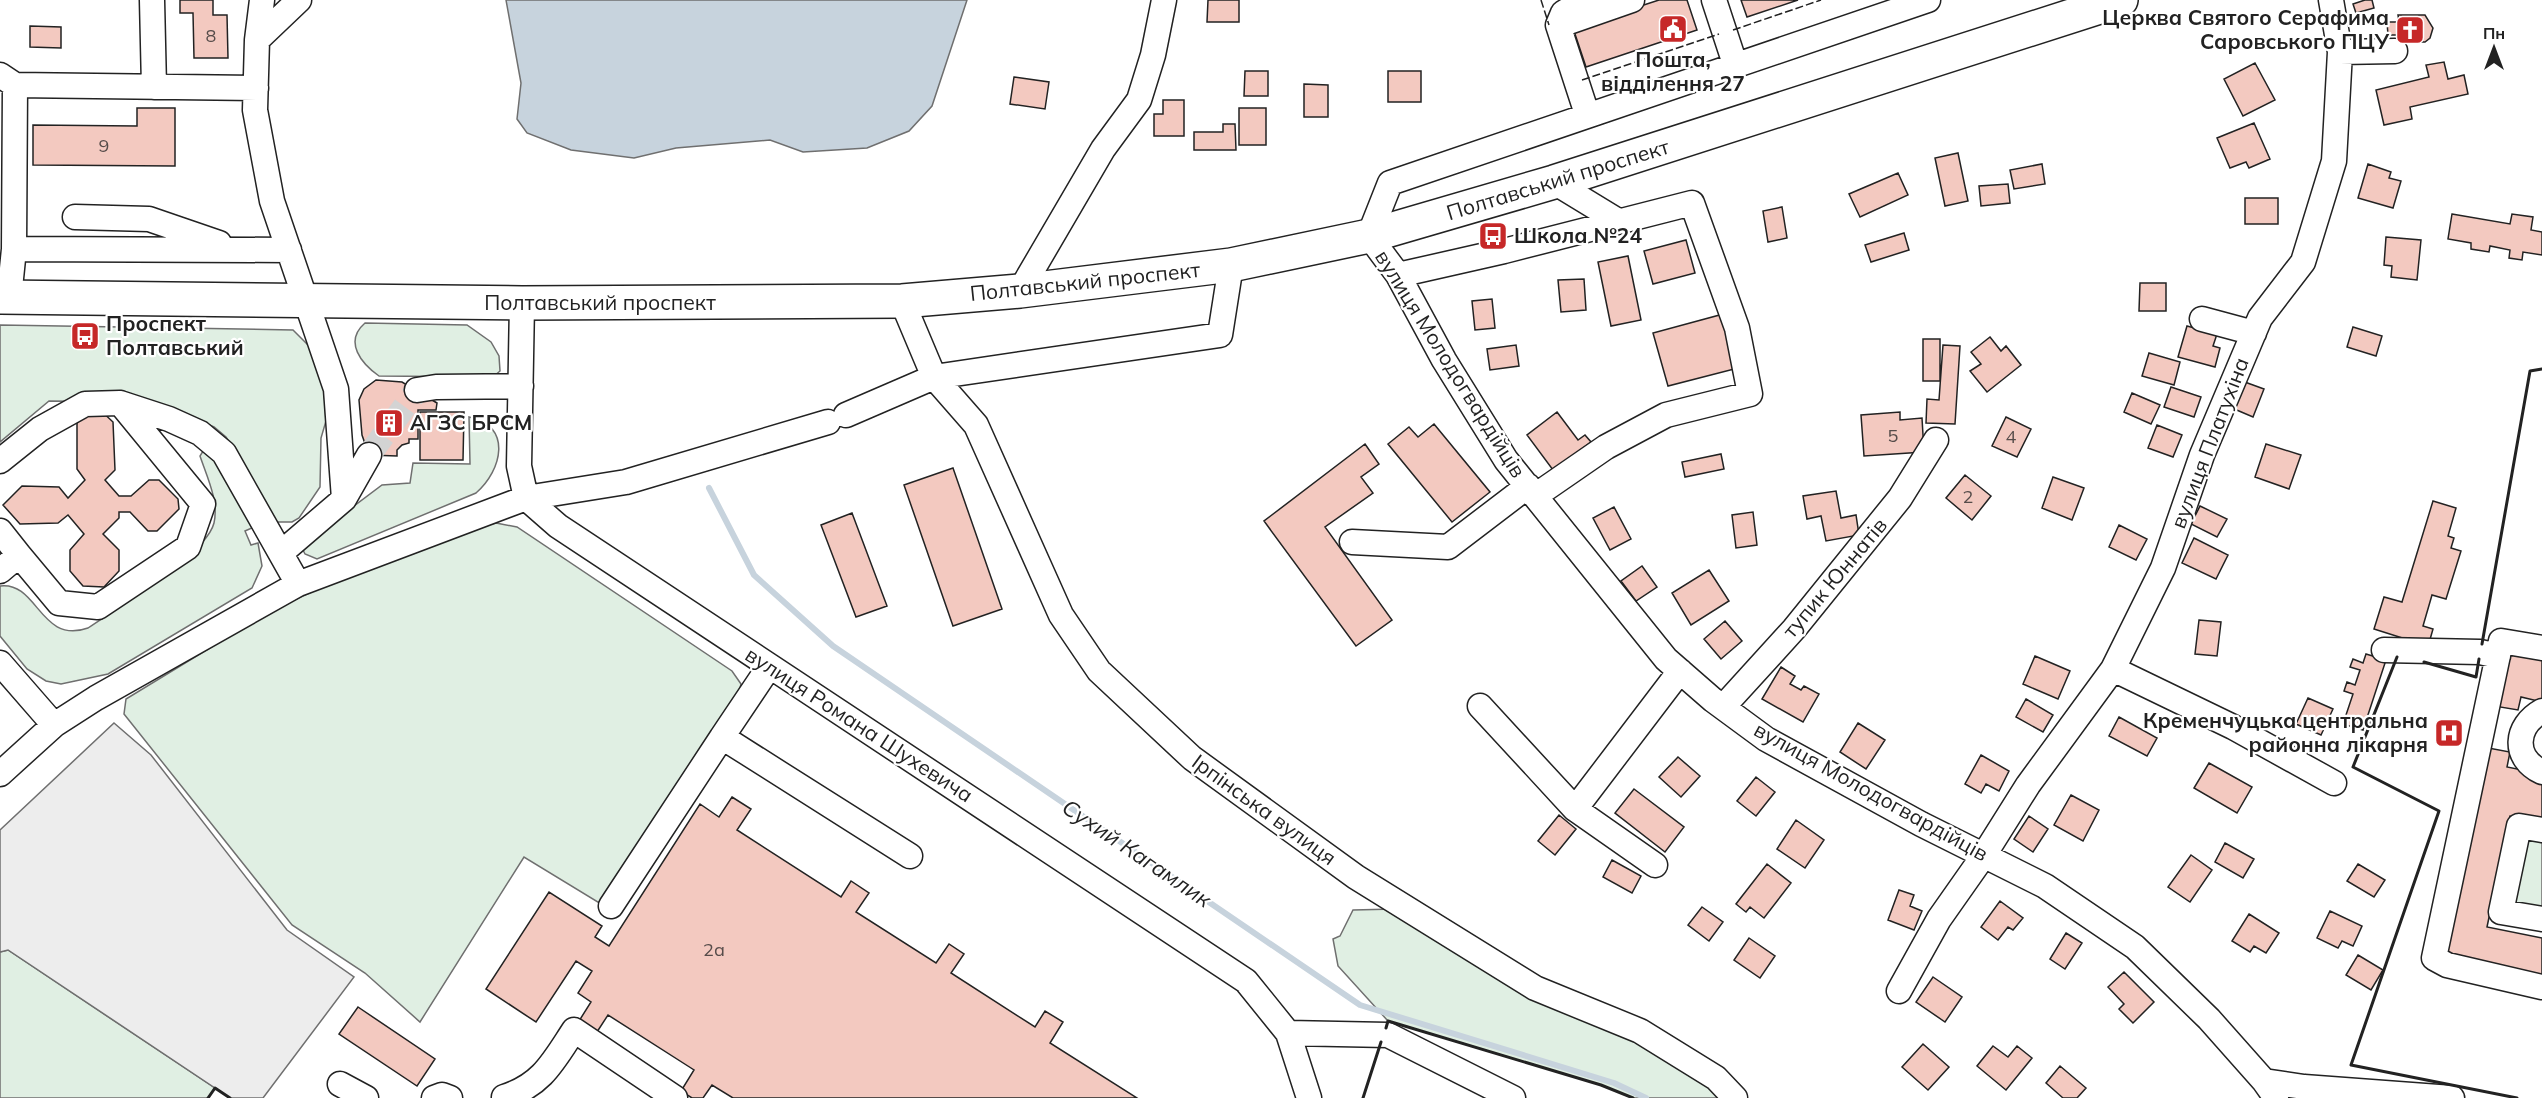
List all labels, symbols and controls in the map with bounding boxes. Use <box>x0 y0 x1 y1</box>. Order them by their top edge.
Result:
place label: Церква Святого Серафима Саровського ПЦУ <box>2102 4 2390 54</box>
public building icon: Пошта, відділення 27 <box>1657 13 1689 45</box>
church icon: Церква Святого Серафима Саровського ПЦУ <box>2394 14 2426 46</box>
north arrow <box>2464 18 2524 78</box>
text: Пн <box>2483 23 2505 43</box>
house number: 8 <box>206 24 216 47</box>
place label: Пошта, відділення 27 <box>1601 46 1745 96</box>
street label: Полтавський проспект <box>1443 133 1673 225</box>
house number: 9 <box>99 134 109 157</box>
bus stop icon: Школа №24 <box>1477 220 1509 252</box>
place label: Школа №24 <box>1514 222 1642 248</box>
street label: вулиця Молодогвардійців <box>1370 245 1532 482</box>
street label: Полтавський проспект <box>968 256 1202 306</box>
street label: Полтавський проспект <box>484 289 716 315</box>
place label: Проспект Полтавський <box>106 310 244 360</box>
bus stop icon: Проспект Полтавський <box>69 320 101 352</box>
street label: вулиця Платухіна <box>2164 353 2254 532</box>
building icon: АГЗС БРСМ <box>373 407 405 439</box>
place label: АГЗС БРСМ <box>410 409 532 435</box>
house number: 5 <box>1888 424 1899 447</box>
house number: 4 <box>2006 425 2017 448</box>
house number: 2 <box>1963 485 1973 508</box>
street label: тупик Юннатів <box>1776 512 1892 643</box>
street label: вулиця Романа Шухевича <box>741 641 978 808</box>
place label: Кременчуцька центральна районна лікарня <box>2143 707 2428 757</box>
street label: вулиця Молодогвардійців <box>1750 716 1993 866</box>
hospital icon: Кременчуцька центральна районна лікарня <box>2433 717 2465 749</box>
street label: Ірпінська вулиця <box>1187 748 1342 870</box>
water label: Сухий Кагамлик <box>1057 793 1218 914</box>
house number: 2а <box>703 938 725 961</box>

